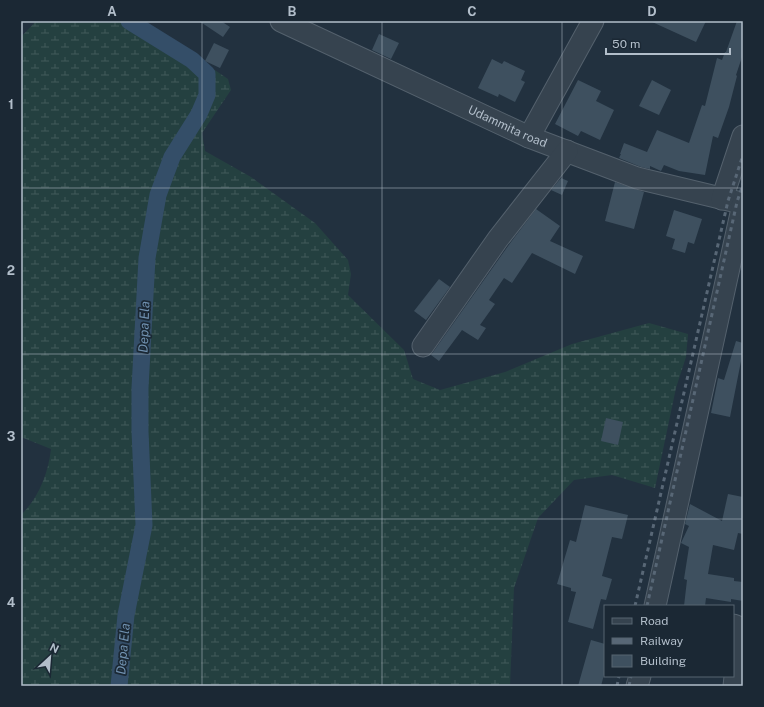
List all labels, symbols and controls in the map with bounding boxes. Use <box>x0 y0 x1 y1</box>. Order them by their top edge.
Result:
text: A <box>107 4 117 19</box>
text: B <box>288 4 297 19</box>
text: C <box>467 4 477 19</box>
text: D <box>647 4 657 19</box>
scale bar <box>606 30 730 56</box>
text: 50 m <box>612 37 640 51</box>
text: 1 <box>8 97 14 112</box>
street label: Udammita road <box>466 103 549 150</box>
text: 2 <box>7 263 15 278</box>
water label: Depa Ela <box>136 301 152 353</box>
text: 3 <box>7 429 16 444</box>
text: 4 <box>7 595 16 610</box>
legend <box>604 605 734 677</box>
text: Road <box>640 614 668 628</box>
water label: Depa Ela <box>113 623 133 675</box>
text: Railway <box>640 634 684 648</box>
north arrow <box>30 637 70 677</box>
text: N <box>48 641 61 655</box>
text: Building <box>640 654 686 668</box>

